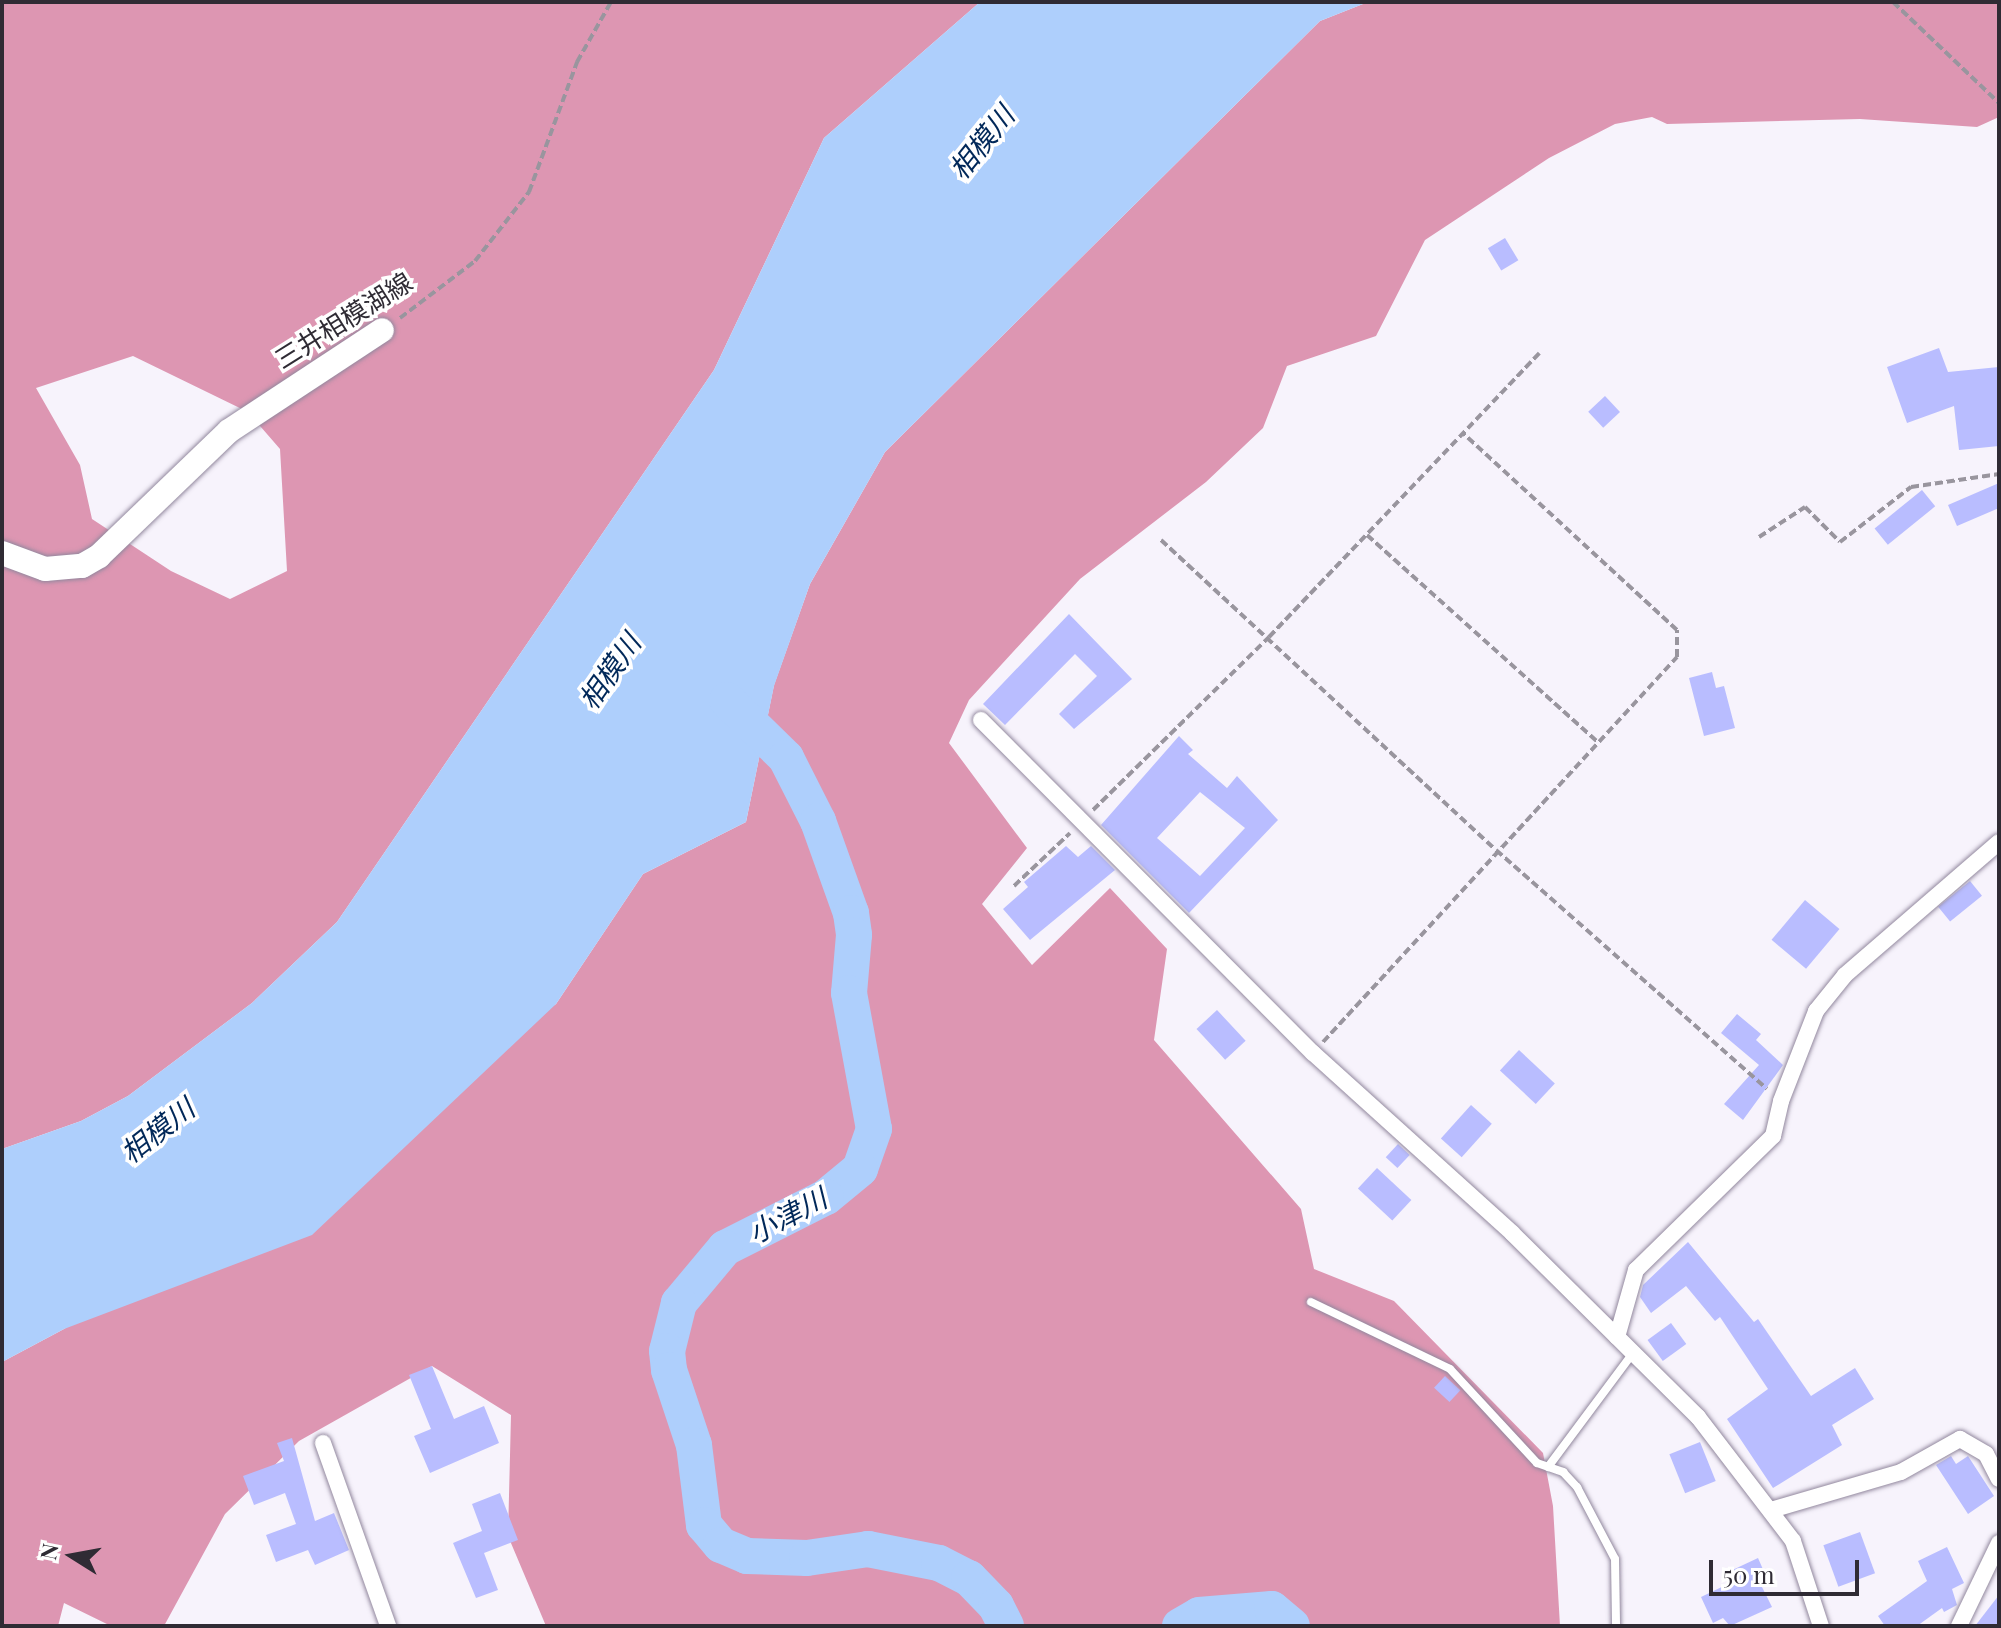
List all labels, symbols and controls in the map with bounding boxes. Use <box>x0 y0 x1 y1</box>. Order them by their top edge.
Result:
water label: 相模川 <box>942 99 1020 185</box>
street label: 三井相模湖線 <box>269 265 417 375</box>
water label: 相模川 <box>571 627 647 715</box>
water label: 相模川 <box>114 1091 200 1169</box>
water label: 小津川 <box>742 1180 832 1250</box>
north arrow <box>32 1516 112 1596</box>
text: N <box>32 1541 65 1562</box>
scale bar <box>1713 1544 1863 1594</box>
text: 50 m <box>1723 1558 1775 1590</box>

